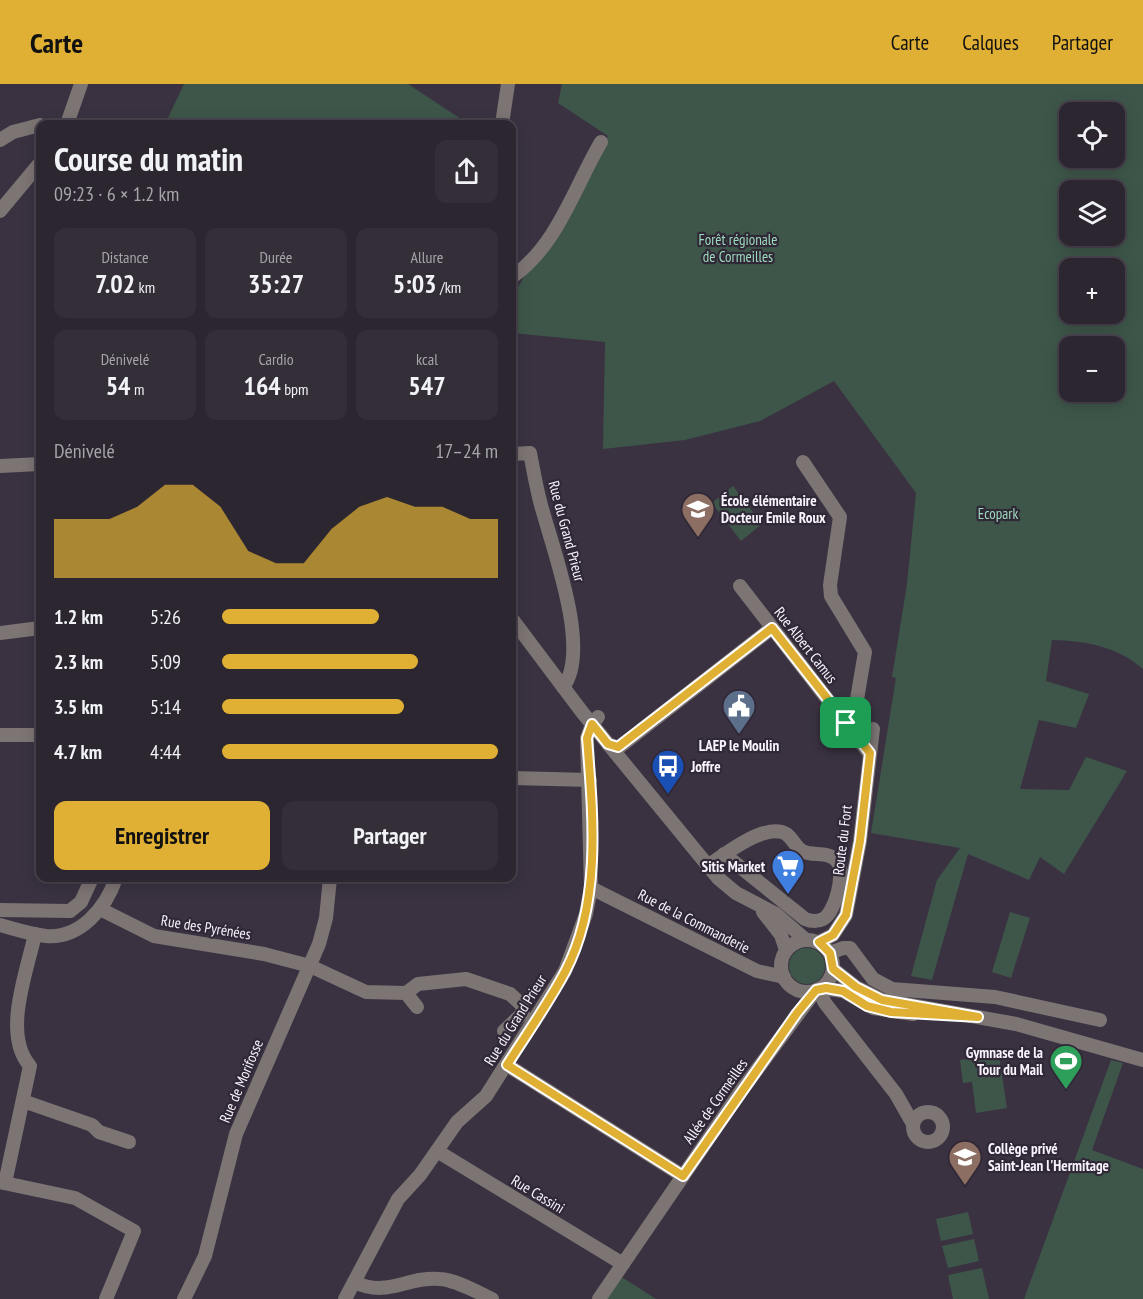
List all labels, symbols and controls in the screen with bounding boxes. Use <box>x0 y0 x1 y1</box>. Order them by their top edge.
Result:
text: Carte <box>30 24 83 61</box>
text: Carte <box>891 29 929 56</box>
text: Calques <box>962 29 1019 56</box>
text: Partager <box>1052 29 1113 56</box>
map controls <box>1059 102 1125 402</box>
button: locate <box>1059 102 1125 168</box>
text: Course du matin <box>54 137 243 180</box>
button: share <box>435 140 498 203</box>
button: layers <box>1059 180 1125 246</box>
text: 09:23 · 6 × 1.2 km <box>54 181 179 207</box>
park label: Forêt régionale de Cormeilles <box>699 230 777 266</box>
text: Distance <box>101 247 149 267</box>
text: Durée <box>260 247 292 267</box>
text: Allure <box>411 247 443 267</box>
button: + <box>1059 258 1125 324</box>
text: 7.02 <box>95 267 135 300</box>
text: 35:27 <box>248 267 304 300</box>
text: 5:03 <box>393 267 437 300</box>
text: km <box>135 277 155 297</box>
text: /km <box>437 277 461 297</box>
button: − <box>1059 336 1125 402</box>
text: Dénivelé <box>101 349 149 369</box>
text: Cardio <box>258 349 294 369</box>
text: kcal <box>416 349 438 369</box>
text: 54 <box>106 369 131 402</box>
text: 164 <box>243 369 281 402</box>
text: 547 <box>408 369 446 402</box>
text: m <box>131 379 144 399</box>
text: bpm <box>281 379 309 399</box>
text: Dénivelé <box>54 438 115 464</box>
text: 17–24 m <box>435 438 498 464</box>
street label: Rue du Grand Prieur <box>544 479 590 584</box>
school or university icon: École élémentaire Docteur Emile Roux <box>680 491 716 538</box>
place label: École élémentaire Docteur Emile Roux <box>721 491 826 527</box>
park label: Ecopark <box>978 504 1018 523</box>
street label: Rue Albert Camus <box>770 603 842 687</box>
text: 1.2 km <box>54 604 103 630</box>
text: 5:26 <box>150 604 181 630</box>
text: 2.3 km <box>54 649 103 675</box>
text: 5:09 <box>150 649 181 675</box>
public building icon: LAEP le Moulin <box>721 688 757 735</box>
text: 3.5 km <box>54 694 103 720</box>
text: 5:14 <box>150 694 181 720</box>
pin <box>820 697 871 748</box>
icon: arrive <box>829 706 862 739</box>
place label: LAEP le Moulin <box>699 736 779 755</box>
text: 4.7 km <box>54 739 102 765</box>
text: 4:44 <box>150 739 181 765</box>
bus stop icon: Joffre <box>650 748 686 795</box>
place label: Joffre <box>690 757 721 776</box>
button: Enregistrer <box>54 801 270 870</box>
button: Partager <box>282 801 498 870</box>
street label: Route du Fort <box>828 804 856 876</box>
supermarket icon: Sitis Market <box>770 848 806 895</box>
place label: Sitis Market <box>702 857 766 876</box>
street label: Rue de la Commanderie <box>635 885 753 957</box>
street label: Rue des Pyrénées <box>160 911 252 943</box>
street label: Rue du Grand Prieur <box>480 970 551 1069</box>
street label: Rue de Morifosse <box>215 1036 267 1126</box>
place label: Gymnase de la Tour du Mail <box>966 1043 1043 1079</box>
sports icon: Gymnase de la Tour du Mail <box>1048 1043 1084 1090</box>
street label: Allée de Cormeilles <box>679 1055 751 1147</box>
school or university icon: Collège privé Saint-Jean l'Hermitage <box>947 1139 983 1186</box>
place label: Collège privé Saint-Jean l'Hermitage <box>988 1139 1109 1175</box>
street label: Rue Cassini <box>508 1171 568 1217</box>

